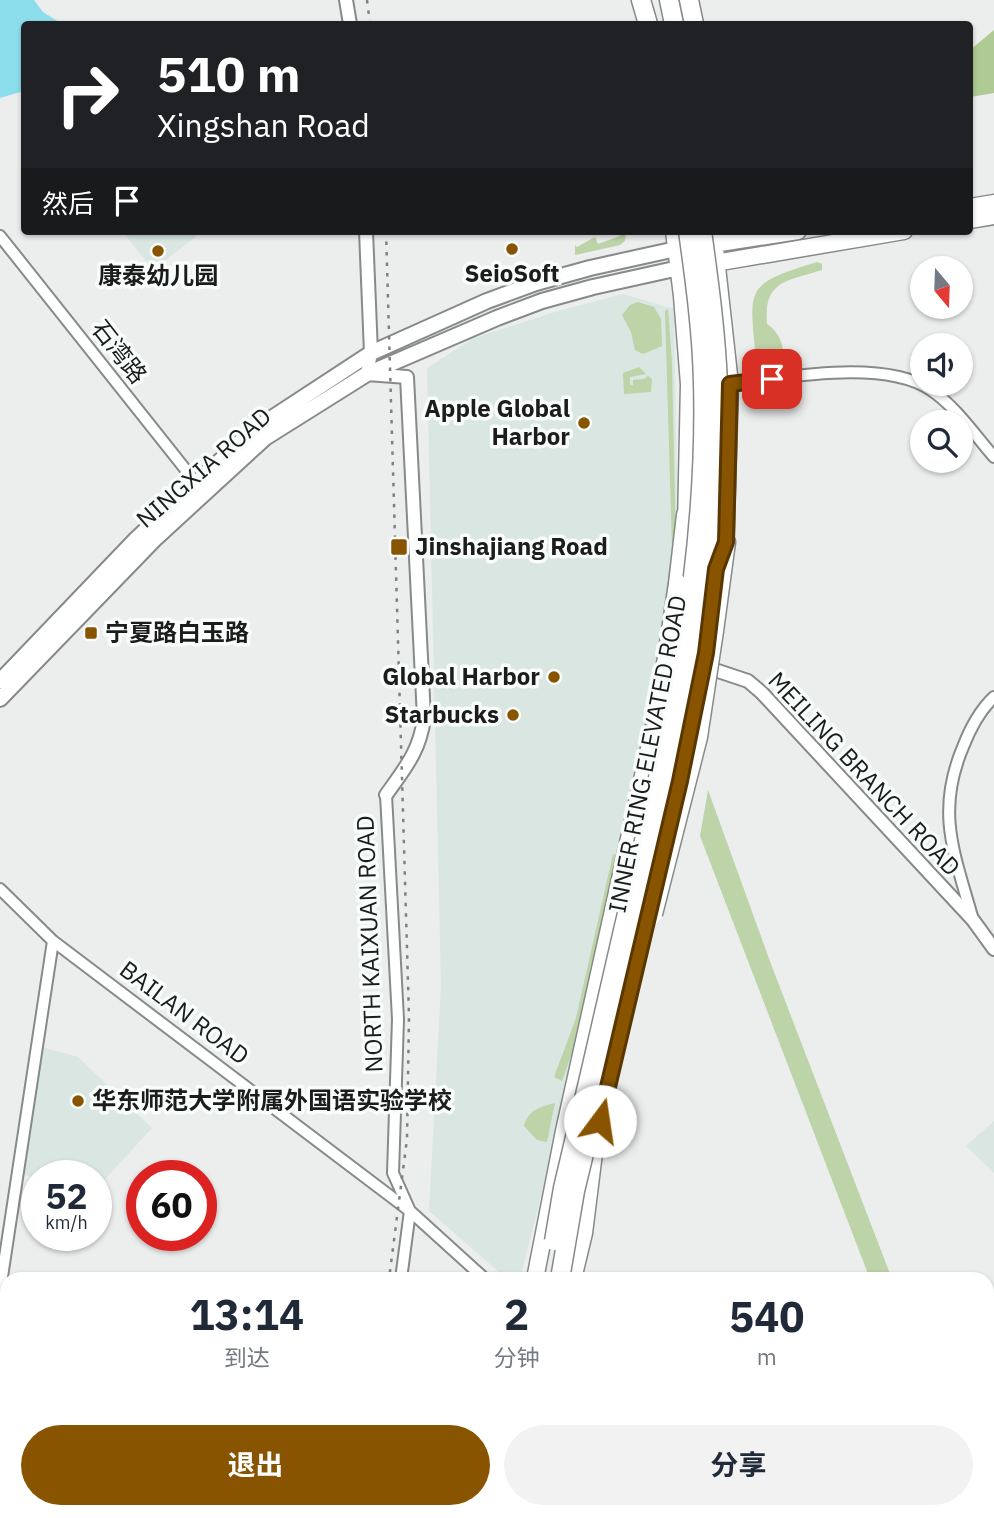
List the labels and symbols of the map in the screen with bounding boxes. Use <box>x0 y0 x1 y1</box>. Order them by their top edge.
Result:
marker: SeioSoft <box>504 241 520 257</box>
marker: 康泰幼儿园 <box>150 243 166 259</box>
north arrow <box>910 256 973 318</box>
place label: SeioSoft <box>464 257 560 289</box>
place label: 康泰幼儿园 <box>98 259 218 291</box>
street label: 石湾路 <box>85 313 155 390</box>
pin <box>742 349 802 409</box>
place label: Apple Global Harbor <box>424 392 570 452</box>
street label: NINGXIA ROAD <box>129 400 278 535</box>
marker: Apple Global Harbor <box>576 415 592 431</box>
place label: Jinshajiang Road <box>415 530 608 562</box>
marker: Jinshajiang Road <box>389 537 409 557</box>
street label: INNER RING ELEVATED ROAD <box>601 592 694 915</box>
place label: 宁夏路白玉路 <box>105 616 249 648</box>
marker: 宁夏路白玉路 <box>83 625 99 641</box>
place label: Global Harbor <box>382 660 540 692</box>
street label: MEILING BRANCH ROAD <box>762 664 968 882</box>
marker: Global Harbor <box>546 669 562 685</box>
place label: Starbucks <box>385 698 499 730</box>
marker: Starbucks <box>505 707 521 723</box>
street label: NORTH KAIXUAN ROAD <box>349 815 389 1073</box>
street label: BAILAN ROAD <box>113 953 256 1071</box>
place label: 华东师范大学附属外国语实验学校 <box>92 1084 452 1116</box>
position arrow <box>563 1084 637 1158</box>
marker: 华东师范大学附属外国语实验学校 <box>70 1093 86 1109</box>
speed limit sign: 60 <box>126 1160 217 1251</box>

